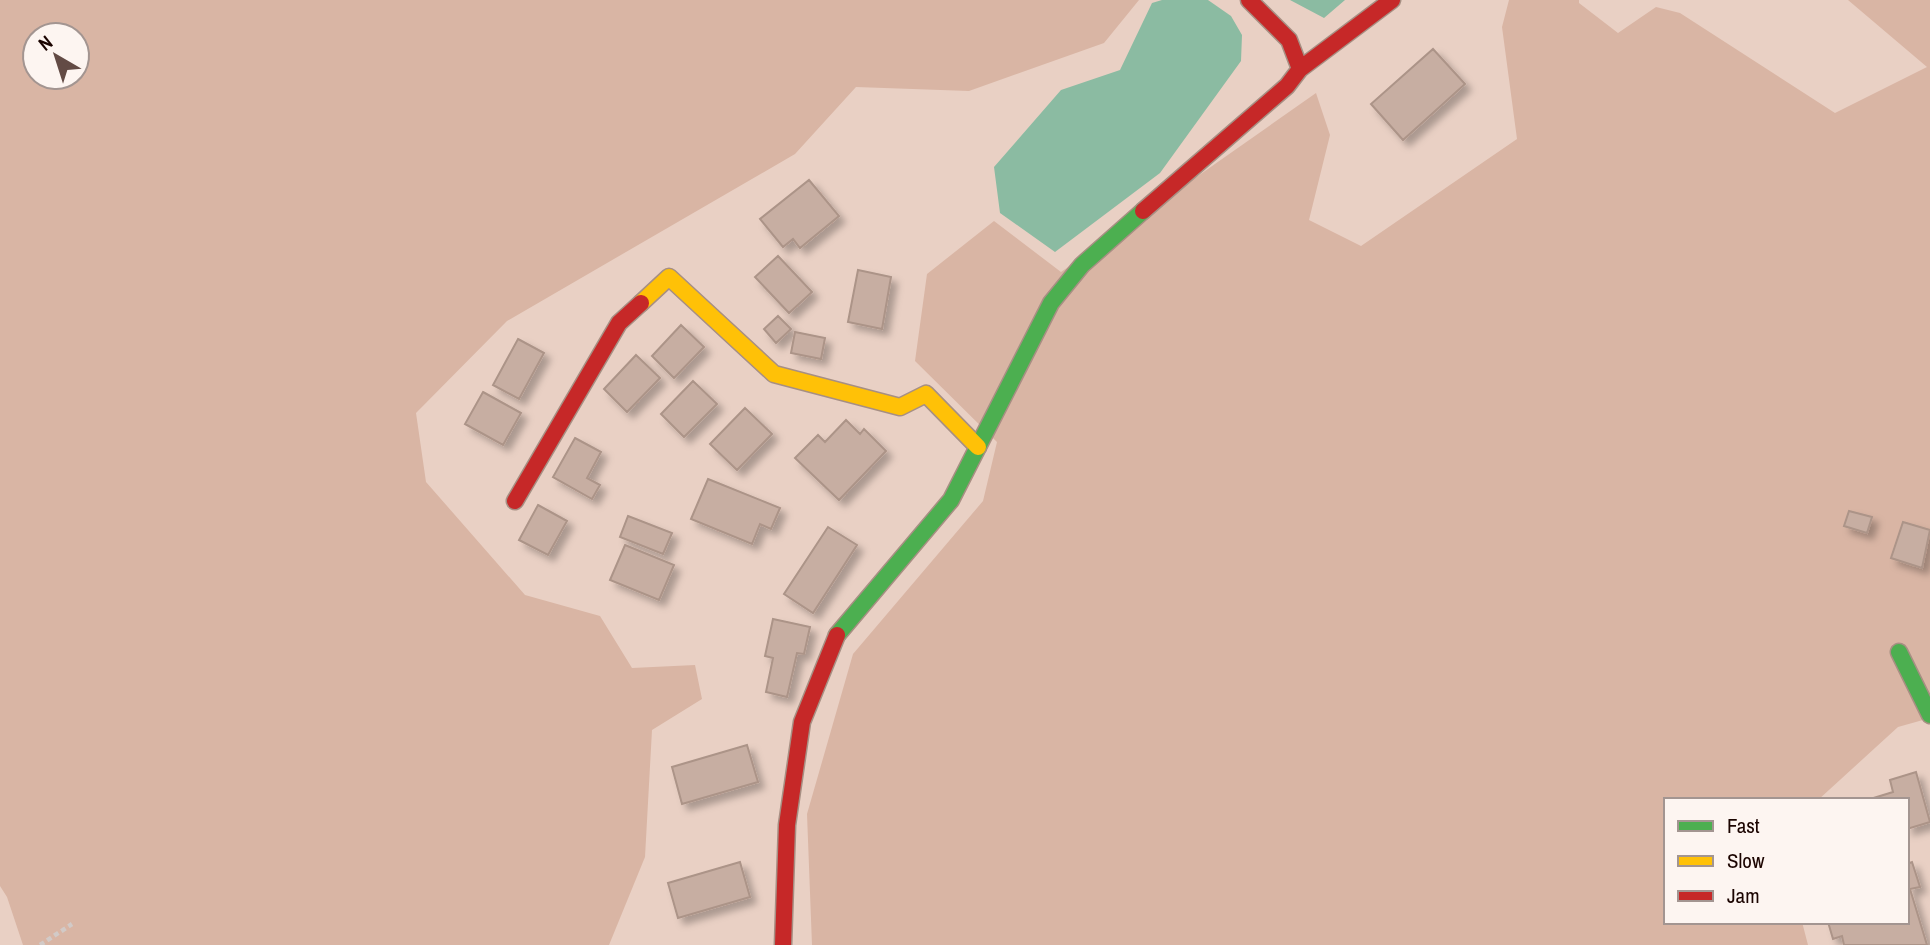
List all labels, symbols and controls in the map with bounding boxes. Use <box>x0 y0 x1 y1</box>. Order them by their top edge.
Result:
north arrow <box>21 21 91 91</box>
text: N <box>33 29 58 56</box>
legend <box>1664 798 1909 924</box>
text: Fast <box>1727 811 1760 840</box>
text: Slow <box>1727 846 1765 875</box>
text: Jam <box>1727 881 1760 910</box>

